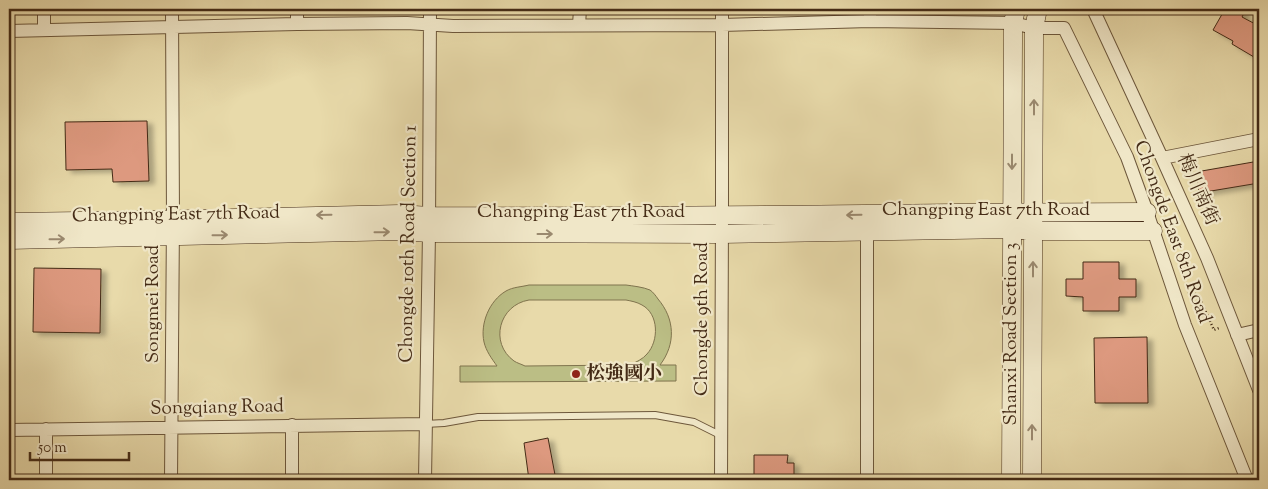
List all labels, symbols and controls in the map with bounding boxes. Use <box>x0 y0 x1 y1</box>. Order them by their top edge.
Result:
one-way arrow <box>1029 99 1039 115</box>
street label: Chongde 10th Road Section 1 <box>393 124 425 363</box>
street label: Chongde East 8th Road <box>1126 137 1218 327</box>
street label: 梅川南街 <box>1169 150 1225 230</box>
one-way arrow <box>1007 154 1017 170</box>
street label: Changping East 7th Road <box>882 197 1090 224</box>
street label: Changping East 7th Road <box>477 199 685 226</box>
street label: Changping East 7th Road <box>72 200 280 230</box>
one-way arrow <box>846 210 862 220</box>
one-way arrow <box>316 211 332 220</box>
one-way arrow <box>374 227 390 236</box>
one-way arrow <box>536 229 553 239</box>
one-way arrow <box>212 230 228 240</box>
one-way arrow <box>49 234 65 244</box>
street label: Chongde 9th Road <box>689 242 716 396</box>
street label: Shanxi Road Section 3 <box>998 243 1025 425</box>
street label: Songmei Road <box>140 244 167 363</box>
one-way arrow <box>1028 261 1038 278</box>
place label: 松強國小 <box>586 361 662 388</box>
marker: 松強國小 <box>570 368 582 380</box>
street label: Songqiang Road <box>150 393 284 423</box>
one-way arrow <box>1027 424 1037 440</box>
scale bar <box>30 429 129 461</box>
text: 50 m <box>37 438 67 459</box>

